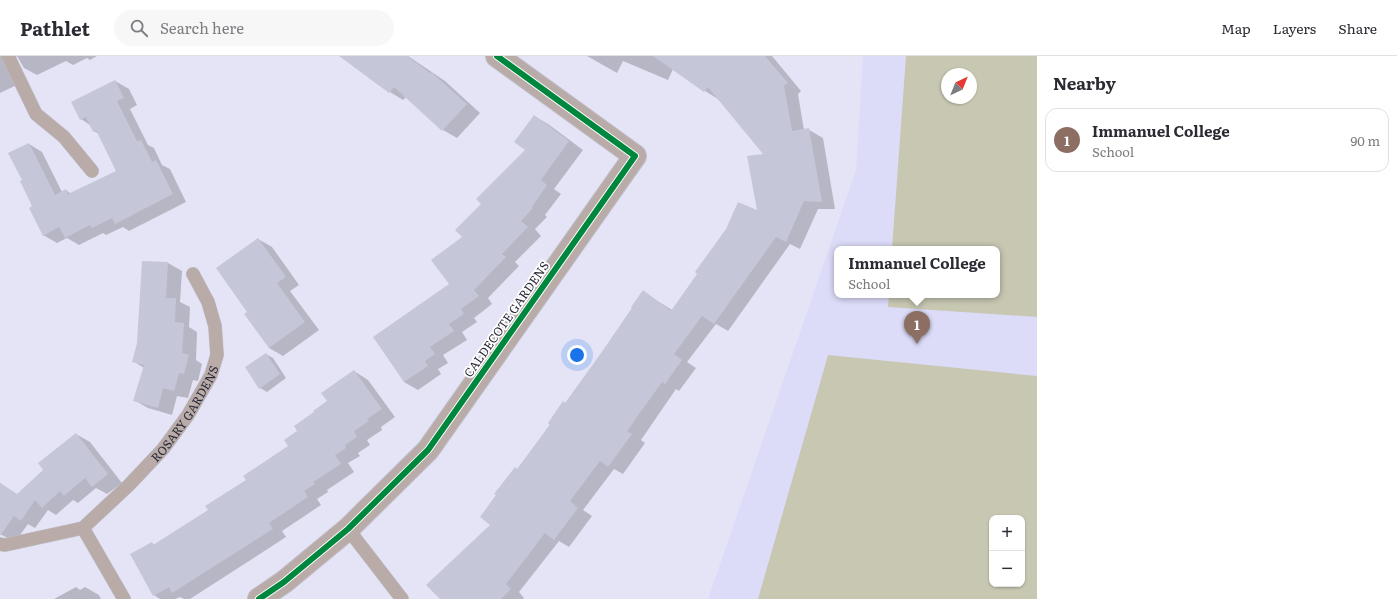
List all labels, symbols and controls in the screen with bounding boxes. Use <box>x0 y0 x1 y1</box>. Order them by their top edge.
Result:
search box <box>114 10 394 46</box>
text: Pathlet <box>20 14 90 42</box>
text: Search here <box>160 16 244 39</box>
icon: search <box>128 17 150 39</box>
text: Map <box>1221 18 1251 38</box>
text: Layers <box>1273 18 1316 38</box>
text: Share <box>1338 18 1377 38</box>
north arrow <box>941 68 977 104</box>
text: Nearby <box>1053 70 1116 95</box>
text: Immanuel College <box>1092 119 1230 142</box>
text: 1 <box>1064 131 1070 150</box>
text: 90 m <box>1350 131 1380 150</box>
text: School <box>1092 142 1134 161</box>
popup <box>834 246 1000 298</box>
text: Immanuel College <box>848 251 986 274</box>
street label: CALDECOTE GARDENS <box>459 257 553 381</box>
text: School <box>848 274 890 293</box>
pin: 1 <box>904 311 930 344</box>
your location <box>567 345 587 365</box>
street label: ROSARY GARDENS <box>146 363 222 466</box>
map controls <box>989 515 1025 587</box>
button: + <box>989 515 1025 551</box>
button: − <box>989 551 1025 587</box>

